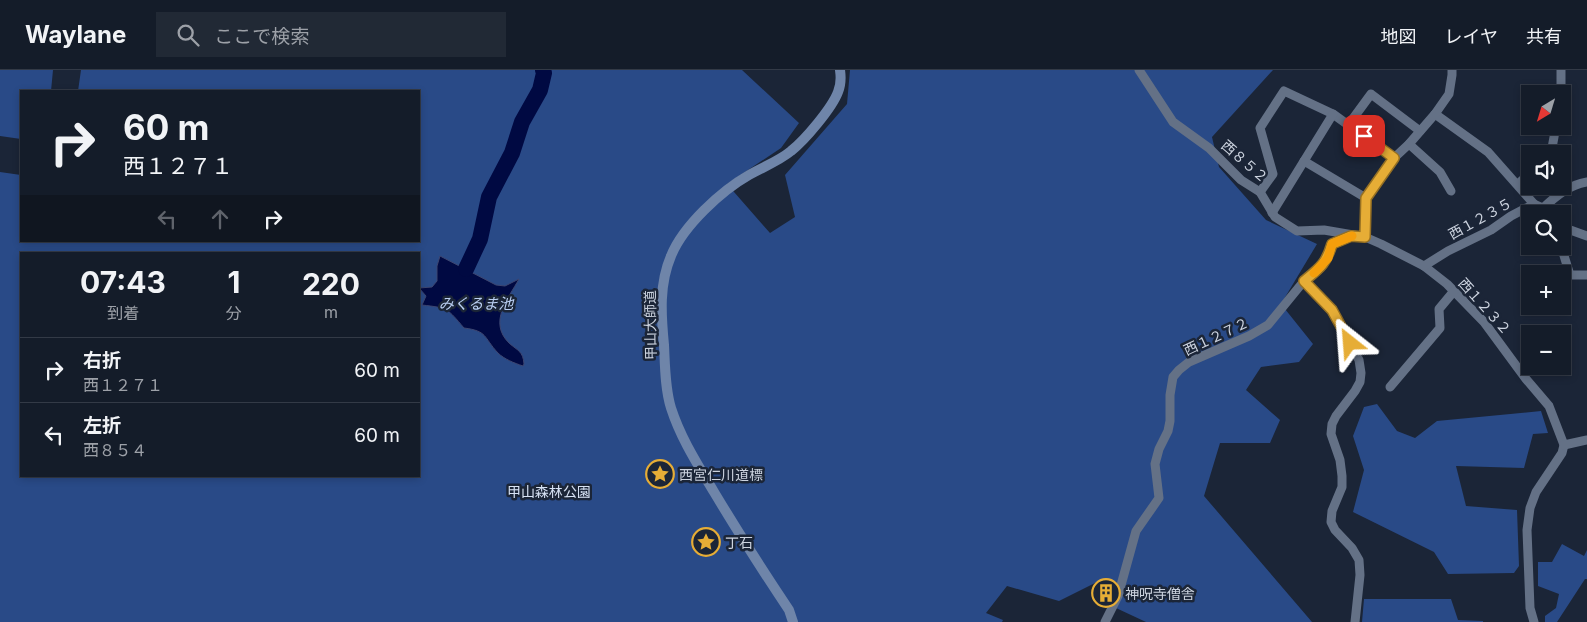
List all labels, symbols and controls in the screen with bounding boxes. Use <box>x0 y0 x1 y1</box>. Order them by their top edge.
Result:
search box <box>156 12 506 57</box>
text: Waylane <box>25 20 126 49</box>
icon: search <box>174 21 202 49</box>
text: ここで検索 <box>214 25 309 48</box>
text: 地図 <box>1381 26 1417 47</box>
text: レイヤ <box>1445 26 1498 47</box>
text: 共有 <box>1526 26 1562 47</box>
north arrow <box>1521 85 1571 135</box>
map controls <box>1521 85 1571 375</box>
text: 60 m <box>123 106 210 148</box>
icon: right <box>40 110 105 175</box>
pin <box>1343 115 1385 157</box>
icon: arrive <box>1350 122 1378 150</box>
street label: 西８５２ <box>1218 136 1272 186</box>
button: sound <box>1521 145 1571 195</box>
text: 西１２７１ <box>123 153 233 179</box>
street label: 西１２３５ <box>1445 194 1515 242</box>
icon: left <box>153 205 181 233</box>
icon: ahead <box>206 205 234 233</box>
icon: right <box>259 205 287 233</box>
button: search <box>1521 205 1571 255</box>
text: 07:43 <box>80 264 166 300</box>
text: 1 <box>227 264 240 300</box>
button: + <box>1521 265 1571 315</box>
text: 220 <box>302 266 360 302</box>
street label: 西１２３２ <box>1455 274 1515 338</box>
street label: 甲山大師道 <box>641 290 659 360</box>
water label: みくるま池 <box>439 294 515 313</box>
text: m <box>324 302 338 322</box>
text: 到着 <box>107 303 139 323</box>
text: 分 <box>226 303 242 323</box>
street label: 西１２７２ <box>1181 314 1251 358</box>
position arrow <box>1323 316 1375 368</box>
button: − <box>1521 325 1571 375</box>
text: 右折 <box>83 349 121 372</box>
icon: right <box>40 356 68 384</box>
text: 60 m <box>354 359 400 382</box>
text: 西１２７１ <box>83 375 163 395</box>
text: 左折 <box>83 414 121 437</box>
icon: left <box>40 421 68 449</box>
text: 60 m <box>354 424 400 447</box>
text: 西８５４ <box>83 440 147 460</box>
place icon: 西宮仁川道標 <box>645 459 675 489</box>
place label: 西宮仁川道標 <box>679 466 763 483</box>
park label: 甲山森林公園 <box>507 483 591 500</box>
place icon: 丁石 <box>691 527 721 557</box>
place label: 丁石 <box>725 534 753 551</box>
building icon: 神呪寺僧舎 <box>1091 578 1121 608</box>
place label: 神呪寺僧舎 <box>1125 585 1195 602</box>

